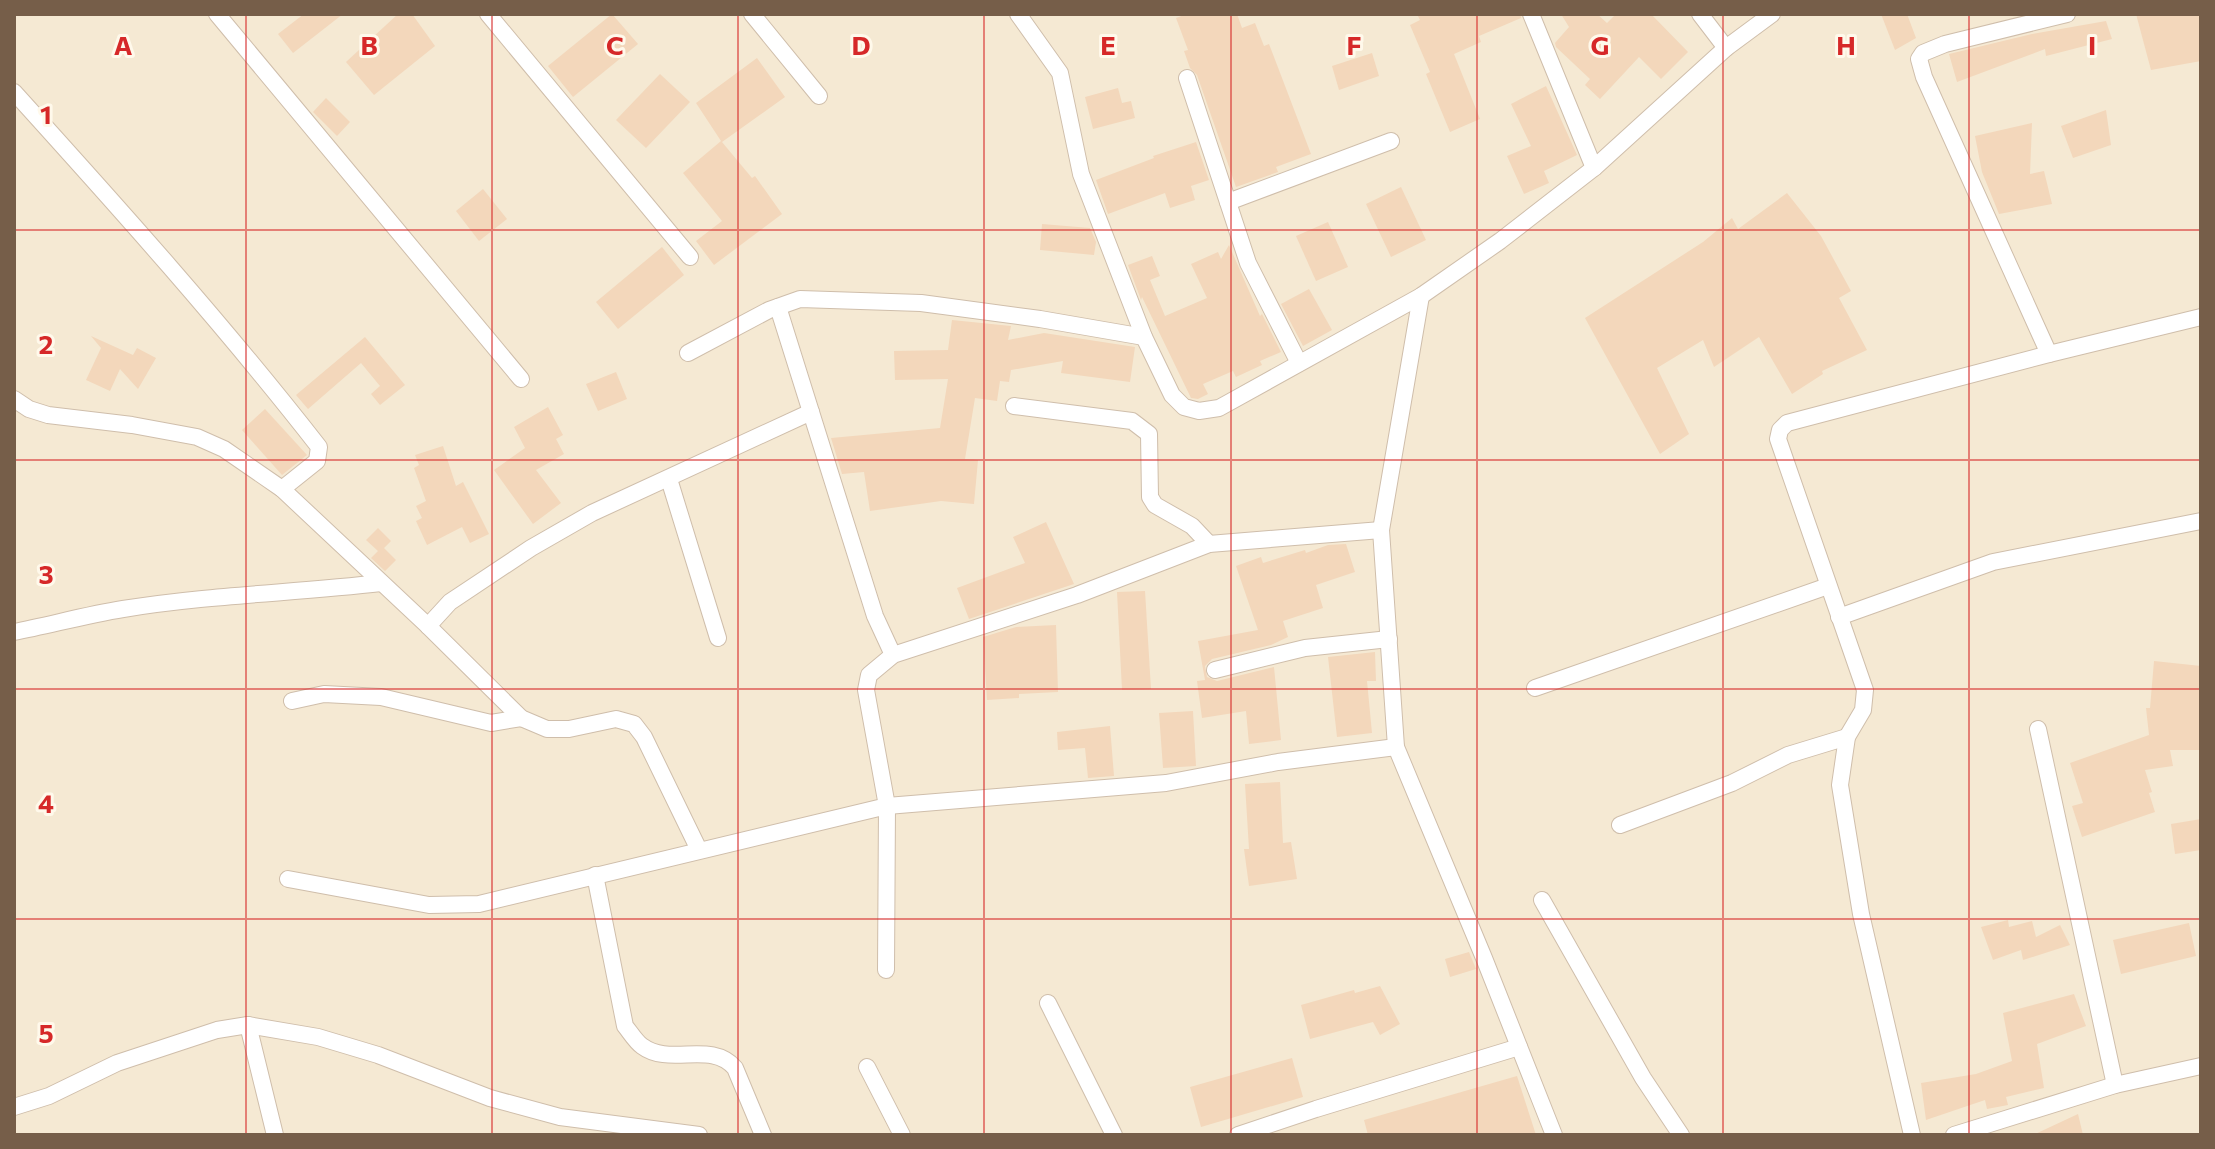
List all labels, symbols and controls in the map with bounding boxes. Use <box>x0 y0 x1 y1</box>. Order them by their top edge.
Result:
text: A <box>114 29 133 60</box>
text: B <box>360 29 378 60</box>
text: C <box>606 29 624 60</box>
text: D <box>851 29 871 60</box>
text: E <box>1100 29 1116 60</box>
text: F <box>1346 29 1362 60</box>
text: G <box>1591 29 1609 60</box>
text: H <box>1836 29 1856 60</box>
text: I <box>2088 29 2096 60</box>
text: 1 <box>40 98 52 129</box>
text: 2 <box>39 328 53 359</box>
text: 3 <box>38 558 54 589</box>
text: 4 <box>38 787 54 818</box>
text: 5 <box>38 1017 54 1048</box>

